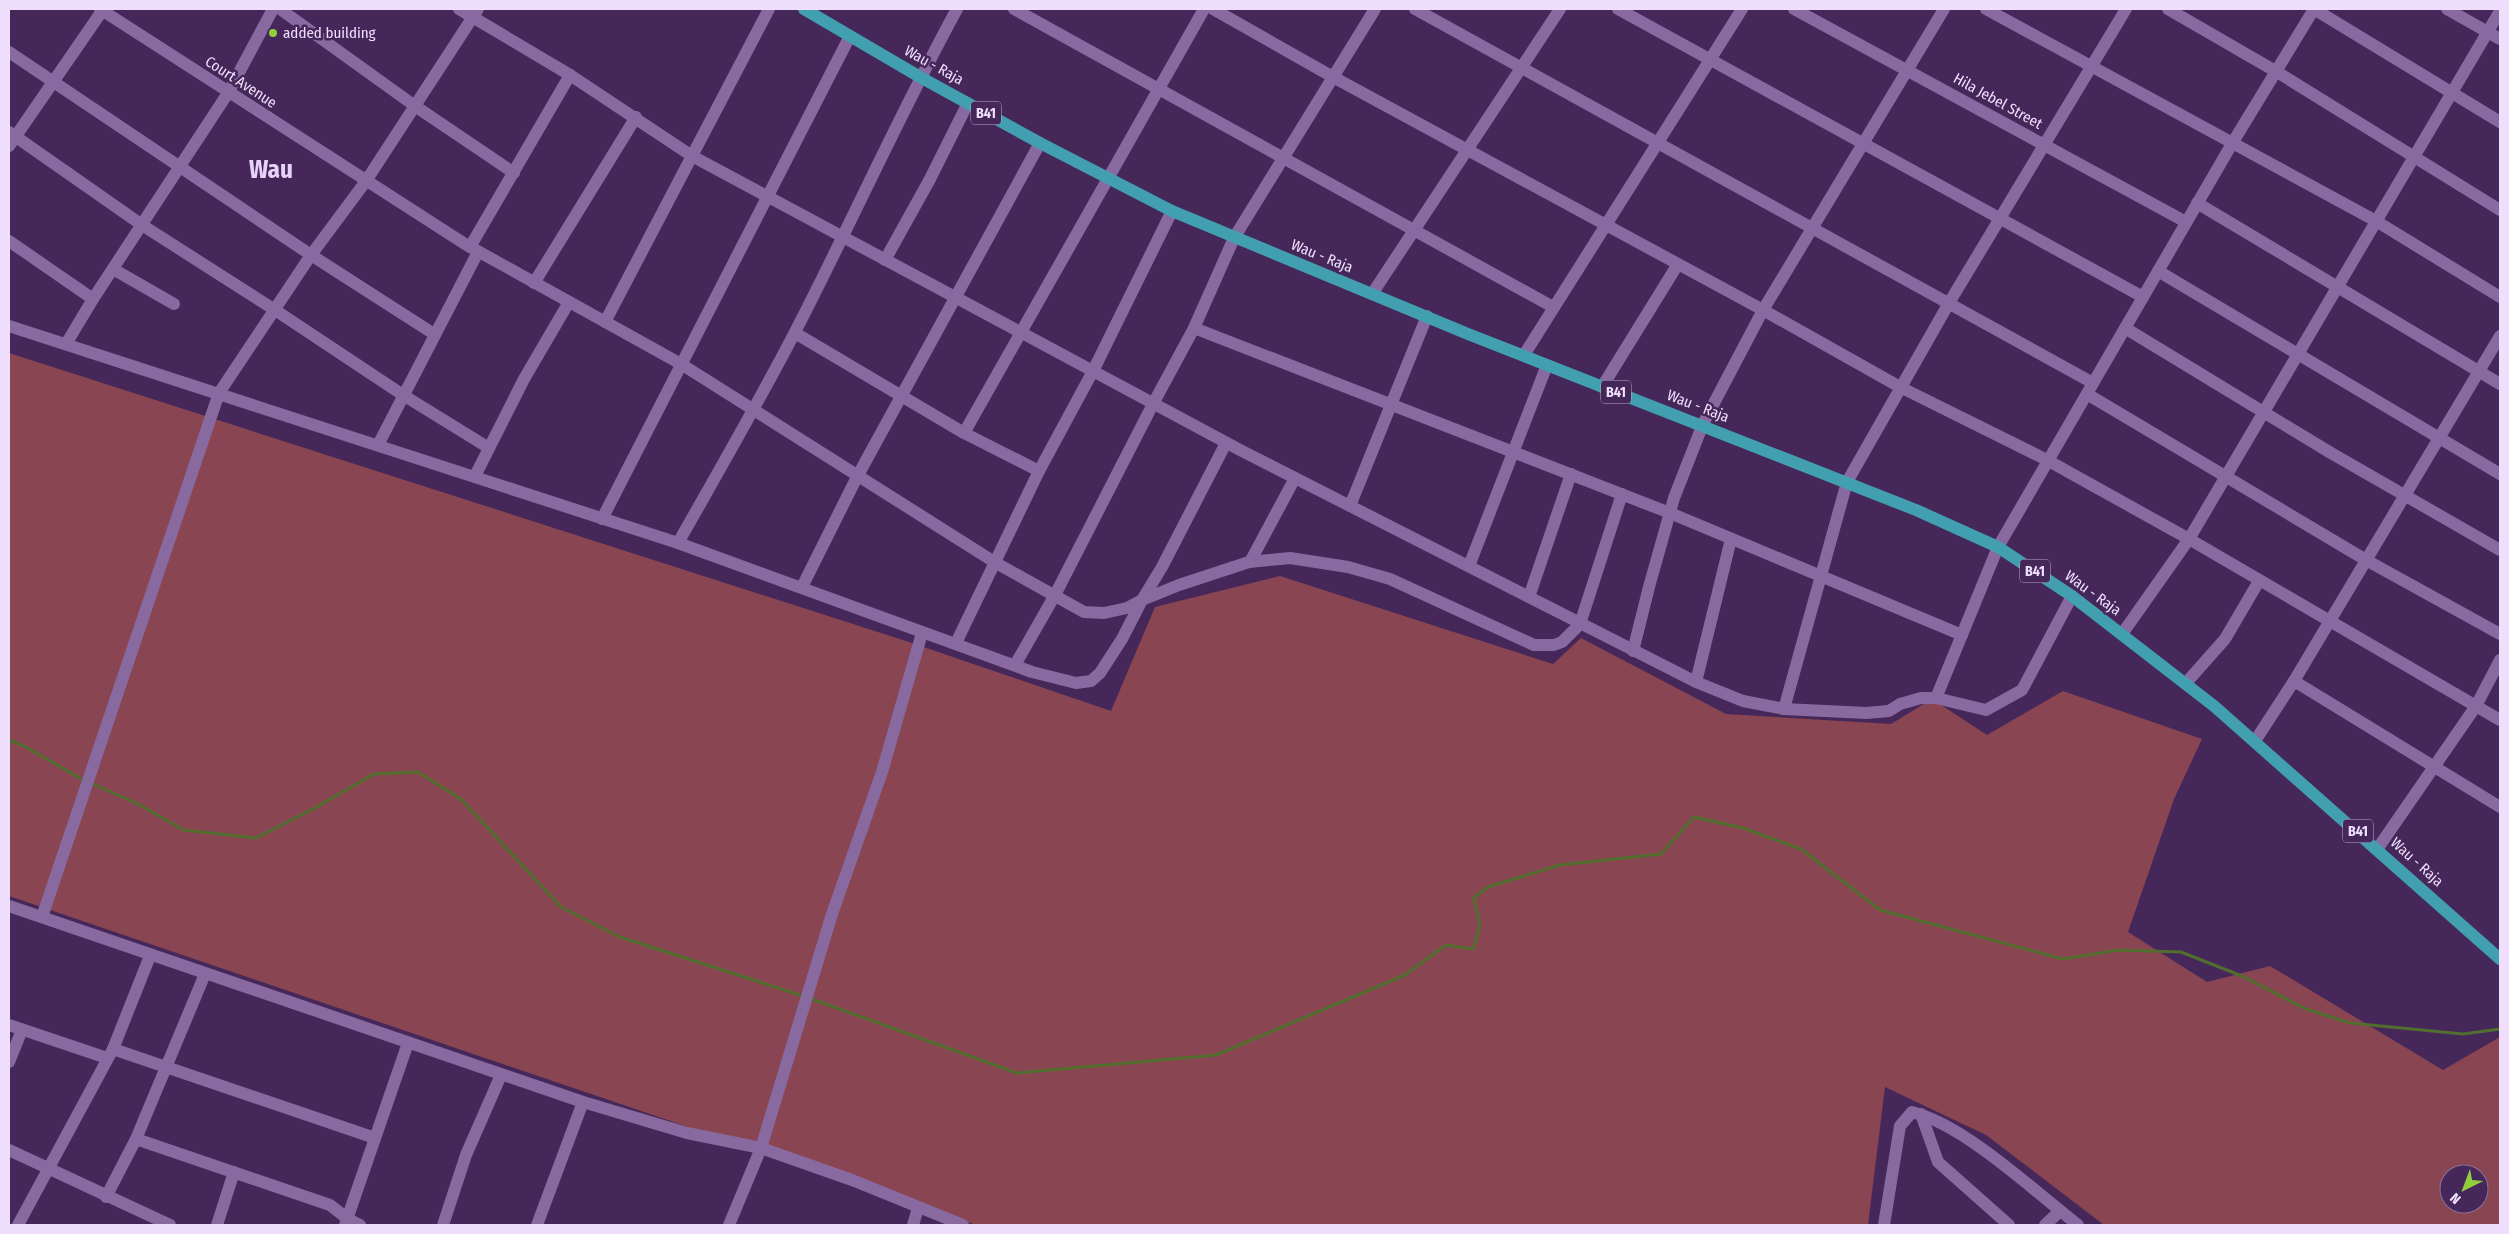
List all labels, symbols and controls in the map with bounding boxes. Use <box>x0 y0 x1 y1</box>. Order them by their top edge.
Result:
place label: added building <box>283 24 376 42</box>
marker: added building <box>267 27 279 39</box>
street label: Wau - Raja <box>901 41 967 89</box>
street label: Court Avenue <box>202 52 280 112</box>
street label: Hila Jebel Street <box>1950 69 2046 133</box>
road number: B41 <box>971 102 1001 125</box>
district label: Wau <box>249 155 293 185</box>
street label: Wau - Raja <box>1289 235 1355 277</box>
road number: B41 <box>1601 381 1631 404</box>
street label: Wau - Raja <box>1664 386 1732 426</box>
road number: B41 <box>2020 560 2050 582</box>
street label: Wau - Raja <box>2061 567 2125 619</box>
road number: B41 <box>2343 819 2373 842</box>
street label: Wau - Raja <box>2387 834 2447 890</box>
north arrow <box>2439 1164 2489 1214</box>
text: N <box>2447 1189 2464 1207</box>

